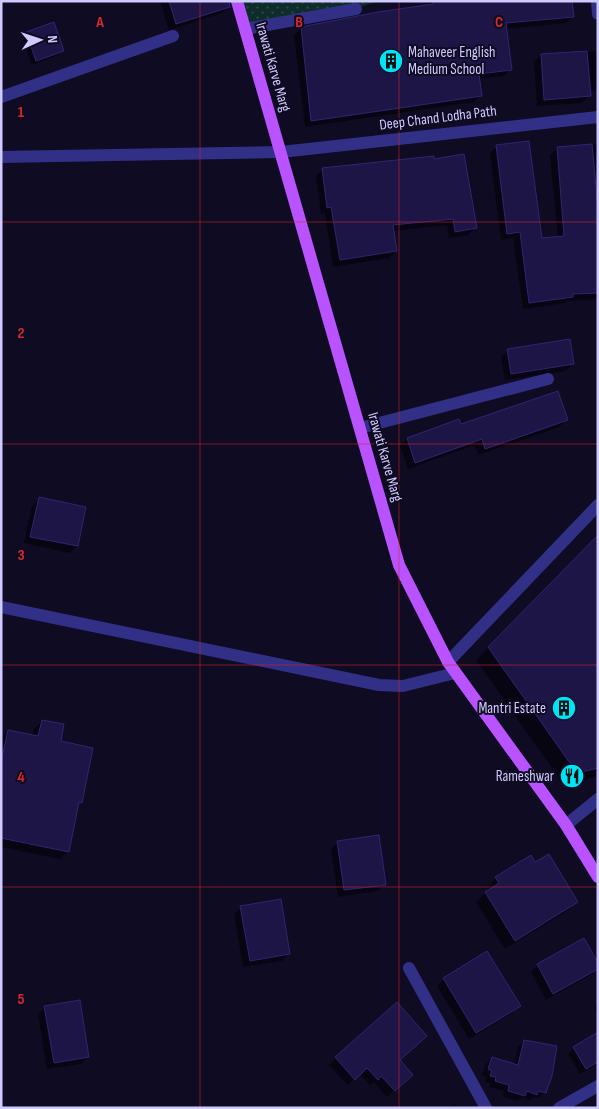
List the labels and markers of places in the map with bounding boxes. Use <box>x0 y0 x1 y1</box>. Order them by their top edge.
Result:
place label: Mahaveer English Medium School <box>408 43 496 79</box>
building icon: Mahaveer English Medium School <box>378 48 404 74</box>
building icon: Mantri Estate <box>551 695 577 721</box>
place label: Mantri Estate <box>478 699 546 718</box>
restaurant icon: Rameshwar <box>559 763 585 789</box>
place label: Rameshwar <box>496 767 555 786</box>

